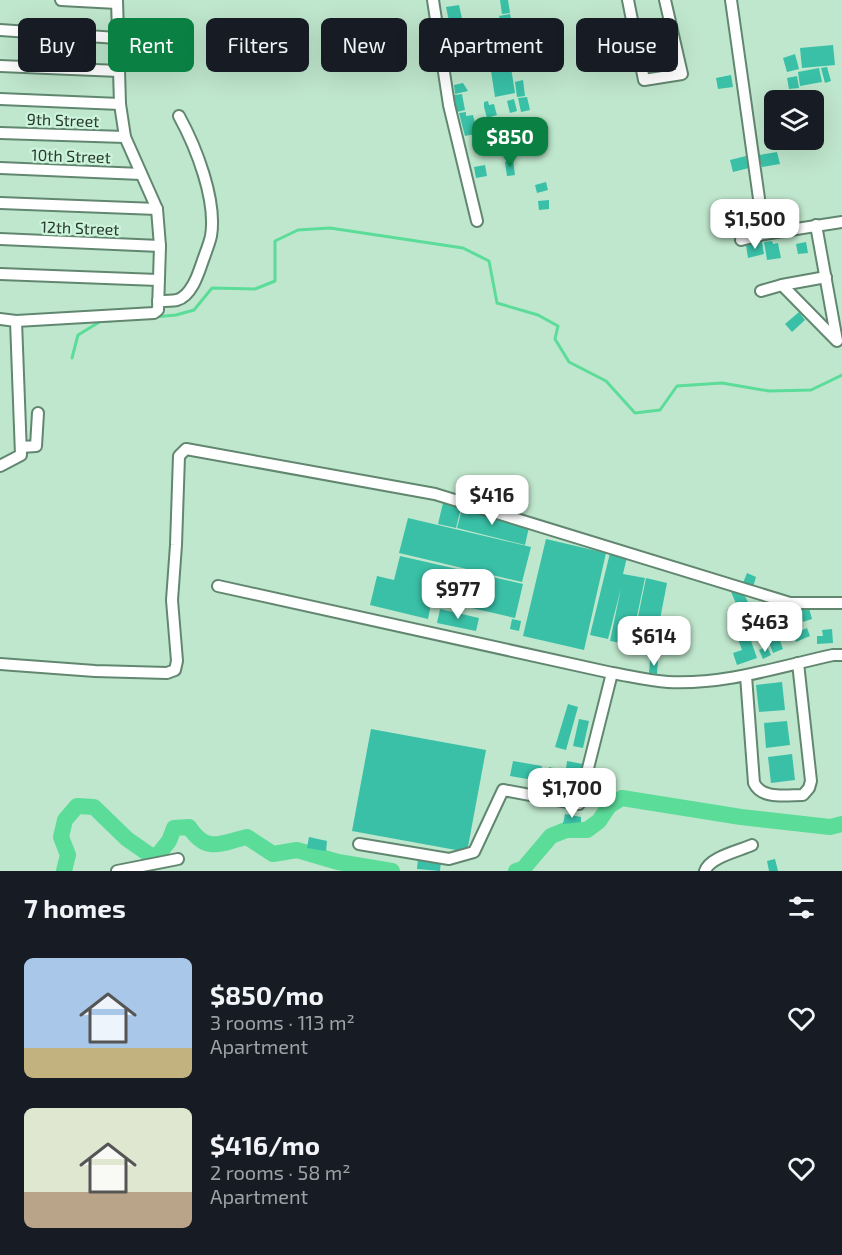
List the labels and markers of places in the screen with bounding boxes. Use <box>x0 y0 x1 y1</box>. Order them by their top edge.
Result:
pin: $850 <box>474 117 546 168</box>
pin: $1,500 <box>706 199 804 250</box>
pin: $416 <box>456 475 528 526</box>
pin: $977 <box>422 569 494 620</box>
pin: $463 <box>729 602 801 653</box>
pin: $614 <box>618 616 690 667</box>
pin: $1,700 <box>523 768 621 819</box>

